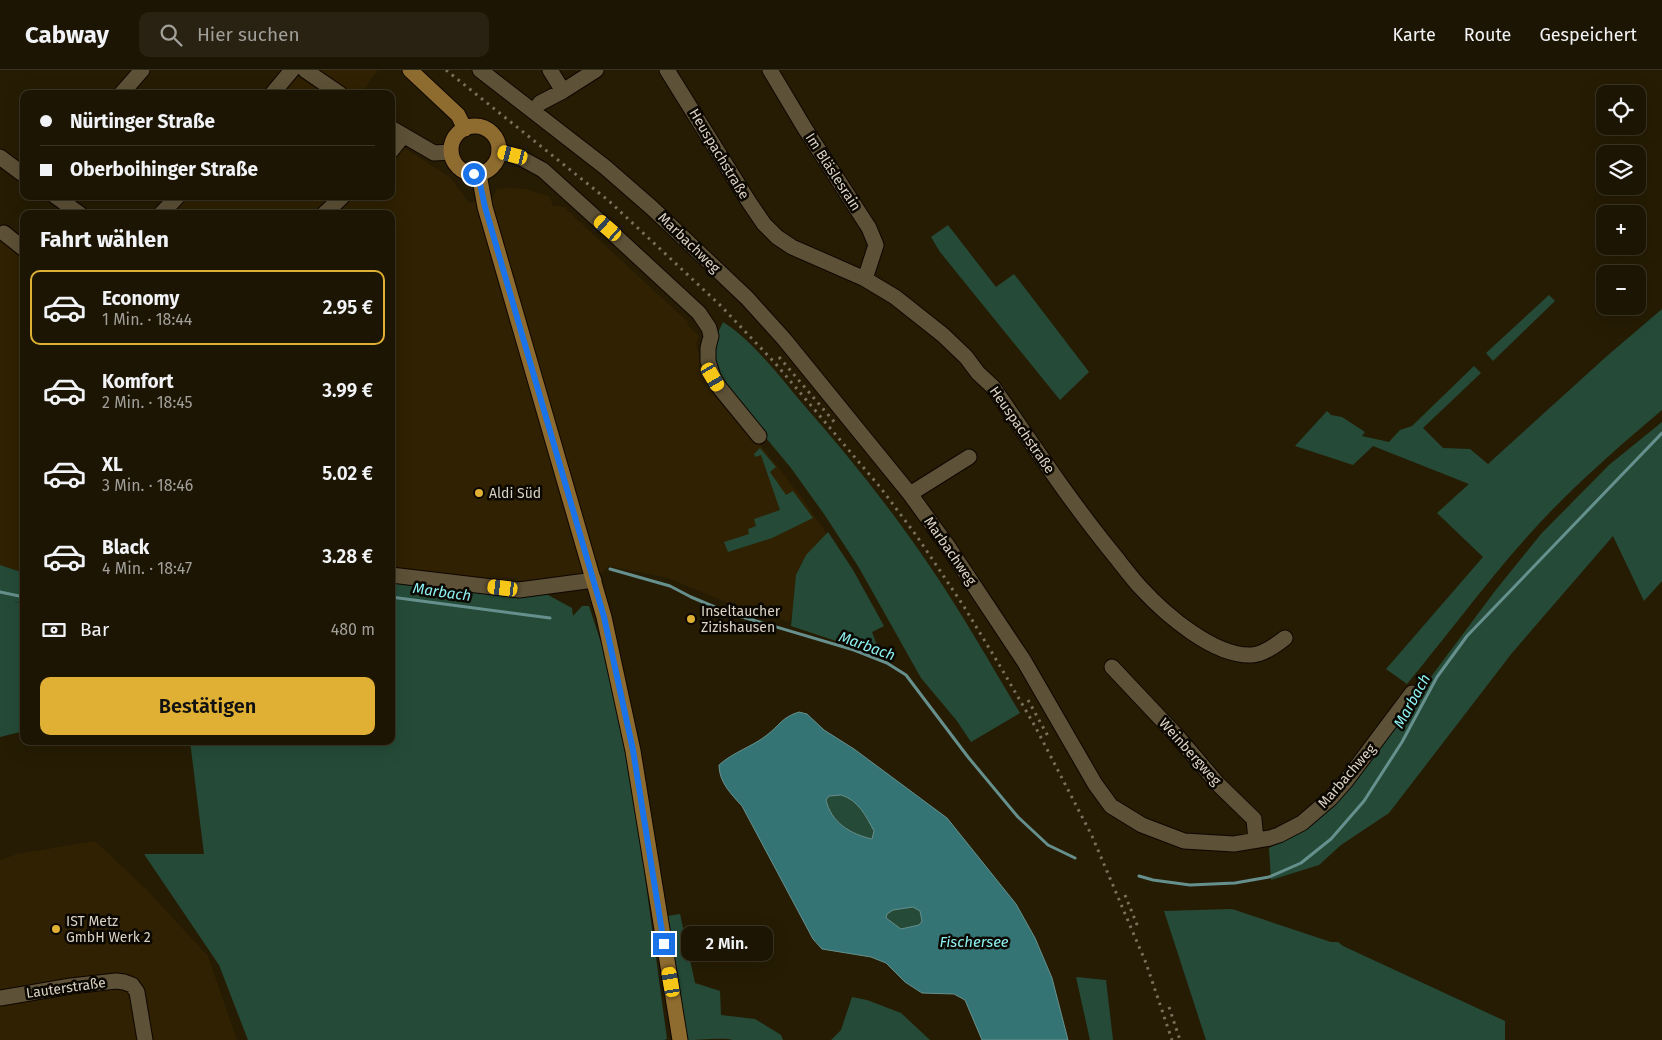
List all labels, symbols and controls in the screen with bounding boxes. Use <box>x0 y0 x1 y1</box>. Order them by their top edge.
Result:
search box <box>139 12 489 57</box>
text: Cabway <box>25 21 109 49</box>
icon: search <box>157 21 185 49</box>
text: Hier suchen <box>197 23 300 46</box>
text: Karte <box>1393 24 1436 46</box>
text: Route <box>1464 24 1511 46</box>
text: Gespeichert <box>1539 24 1637 46</box>
map controls <box>1596 85 1646 315</box>
button: locate <box>1596 85 1646 135</box>
street label: Heuspachstraße <box>685 106 753 202</box>
text: Nürtinger Straße <box>70 110 215 133</box>
street label: Im Bläslesrain <box>802 130 864 214</box>
car <box>496 144 529 166</box>
button: layers <box>1596 145 1646 195</box>
text: Oberboihinger Straße <box>70 158 258 181</box>
route start <box>463 163 485 185</box>
button: + <box>1596 205 1646 255</box>
street label: Marbachweg <box>654 209 724 277</box>
car <box>591 212 624 244</box>
text: Fahrt wählen <box>40 226 169 253</box>
button: − <box>1596 265 1646 315</box>
icon: car <box>42 285 87 330</box>
text: Economy <box>102 287 179 310</box>
text: 2.95 € <box>323 296 373 319</box>
text: 1 Min. · 18:44 <box>102 310 192 329</box>
car <box>699 360 726 394</box>
icon: car <box>42 368 87 413</box>
text: Komfort <box>102 370 173 393</box>
text: 3.99 € <box>322 379 373 402</box>
street label: Heuspachstraße <box>986 383 1058 477</box>
text: 2 Min. · 18:45 <box>102 393 193 412</box>
icon: car <box>42 451 87 496</box>
text: XL <box>102 453 123 476</box>
text: 5.02 € <box>322 462 373 485</box>
text: 3 Min. · 18:46 <box>102 476 193 495</box>
place label: Aldi Süd <box>489 485 541 502</box>
marker: Aldi Süd <box>473 487 485 499</box>
street label: Marbachweg <box>920 514 980 589</box>
icon: car <box>42 534 87 579</box>
text: Black <box>102 536 149 559</box>
text: 3.28 € <box>322 545 373 568</box>
text: 4 Min. · 18:47 <box>102 559 192 578</box>
water label: Marbach <box>412 579 472 605</box>
car <box>487 579 518 597</box>
place label: Inseltaucher Zizishausen <box>701 603 781 636</box>
marker: Inseltaucher Zizishausen <box>685 613 697 625</box>
icon: cash <box>40 616 68 644</box>
text: Bar <box>80 618 109 641</box>
text: 480 m <box>331 620 375 639</box>
water label: Marbach <box>836 627 898 665</box>
water label: Marbach <box>1390 671 1434 731</box>
button: Bestätigen <box>40 677 375 735</box>
street label: Weinbergweg <box>1155 715 1225 790</box>
street label: Marbachweg <box>1314 740 1380 812</box>
place label: IST Metz GmbH Werk 2 <box>66 913 151 946</box>
marker: IST Metz GmbH Werk 2 <box>50 923 62 935</box>
callout: 2 Min. <box>682 926 774 962</box>
route end <box>653 933 675 955</box>
water label: Fischersee <box>939 933 1009 951</box>
text: 2 Min. <box>706 934 748 953</box>
car <box>661 966 680 998</box>
street label: Lauterstraße <box>25 974 107 1002</box>

